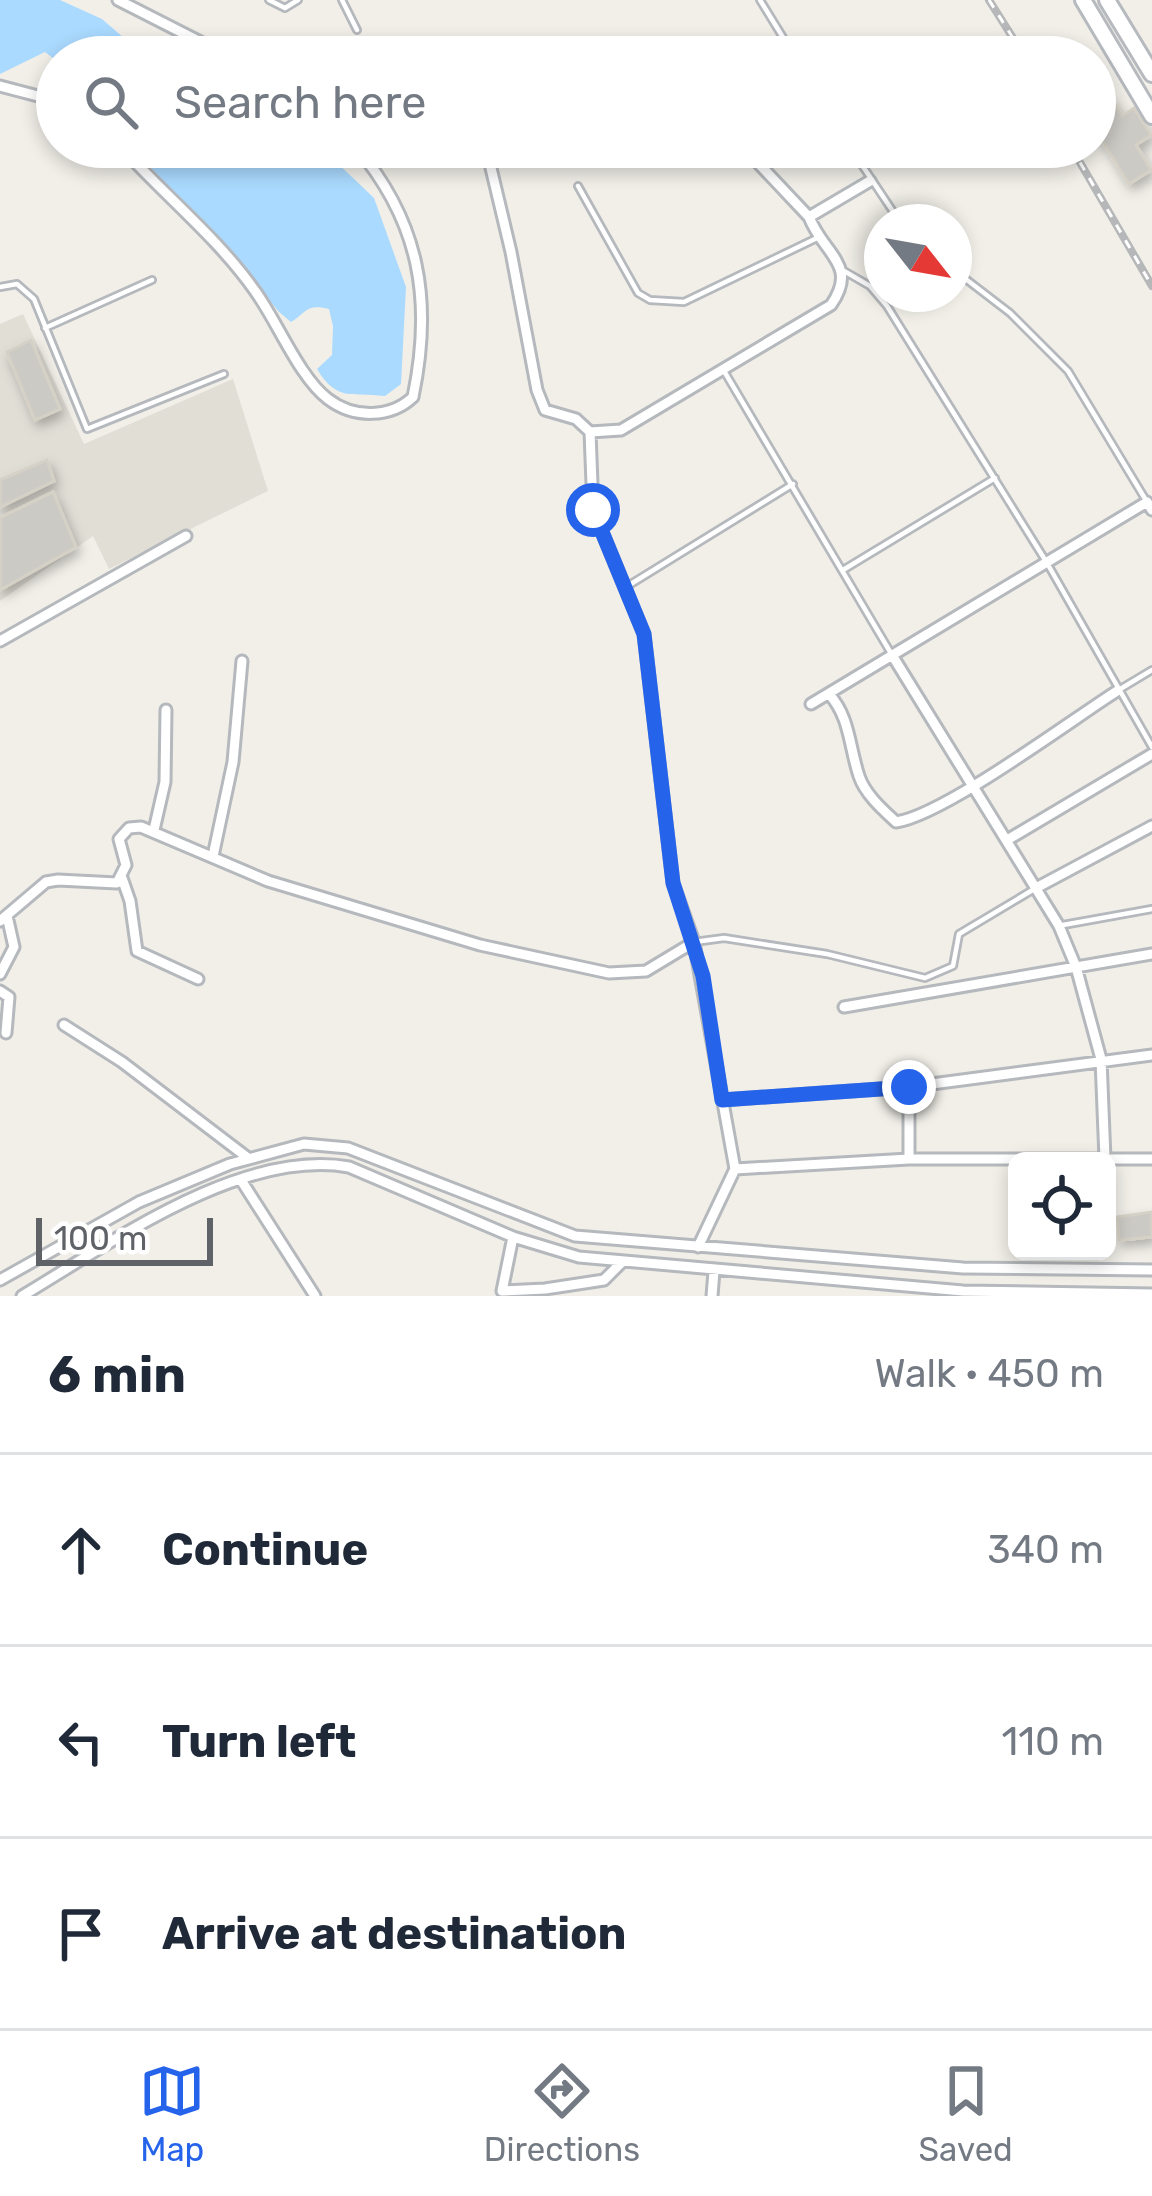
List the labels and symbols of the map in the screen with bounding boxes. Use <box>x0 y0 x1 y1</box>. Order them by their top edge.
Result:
north arrow <box>864 204 972 312</box>
route start <box>566 483 620 537</box>
route end <box>882 1060 936 1114</box>
scale bar <box>36 1212 213 1265</box>

